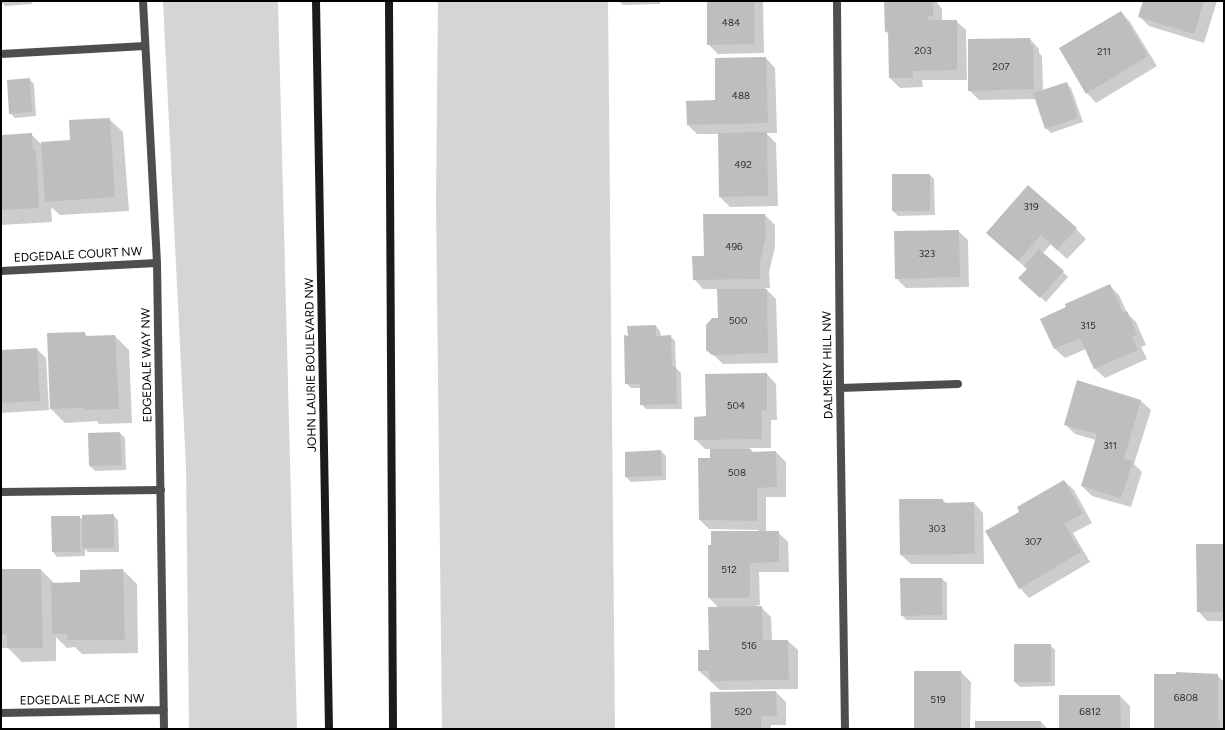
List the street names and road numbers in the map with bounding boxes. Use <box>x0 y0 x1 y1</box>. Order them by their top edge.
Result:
street label: EDGEDALE COURT NW <box>13 244 143 266</box>
street label: JOHN LAURIE BOULEVARD NW <box>302 278 320 452</box>
street label: EDGEDALE WAY NW <box>139 308 155 422</box>
street label: DALMENY HILL NW <box>820 311 836 419</box>
street label: EDGEDALE PLACE NW <box>19 692 145 708</box>

